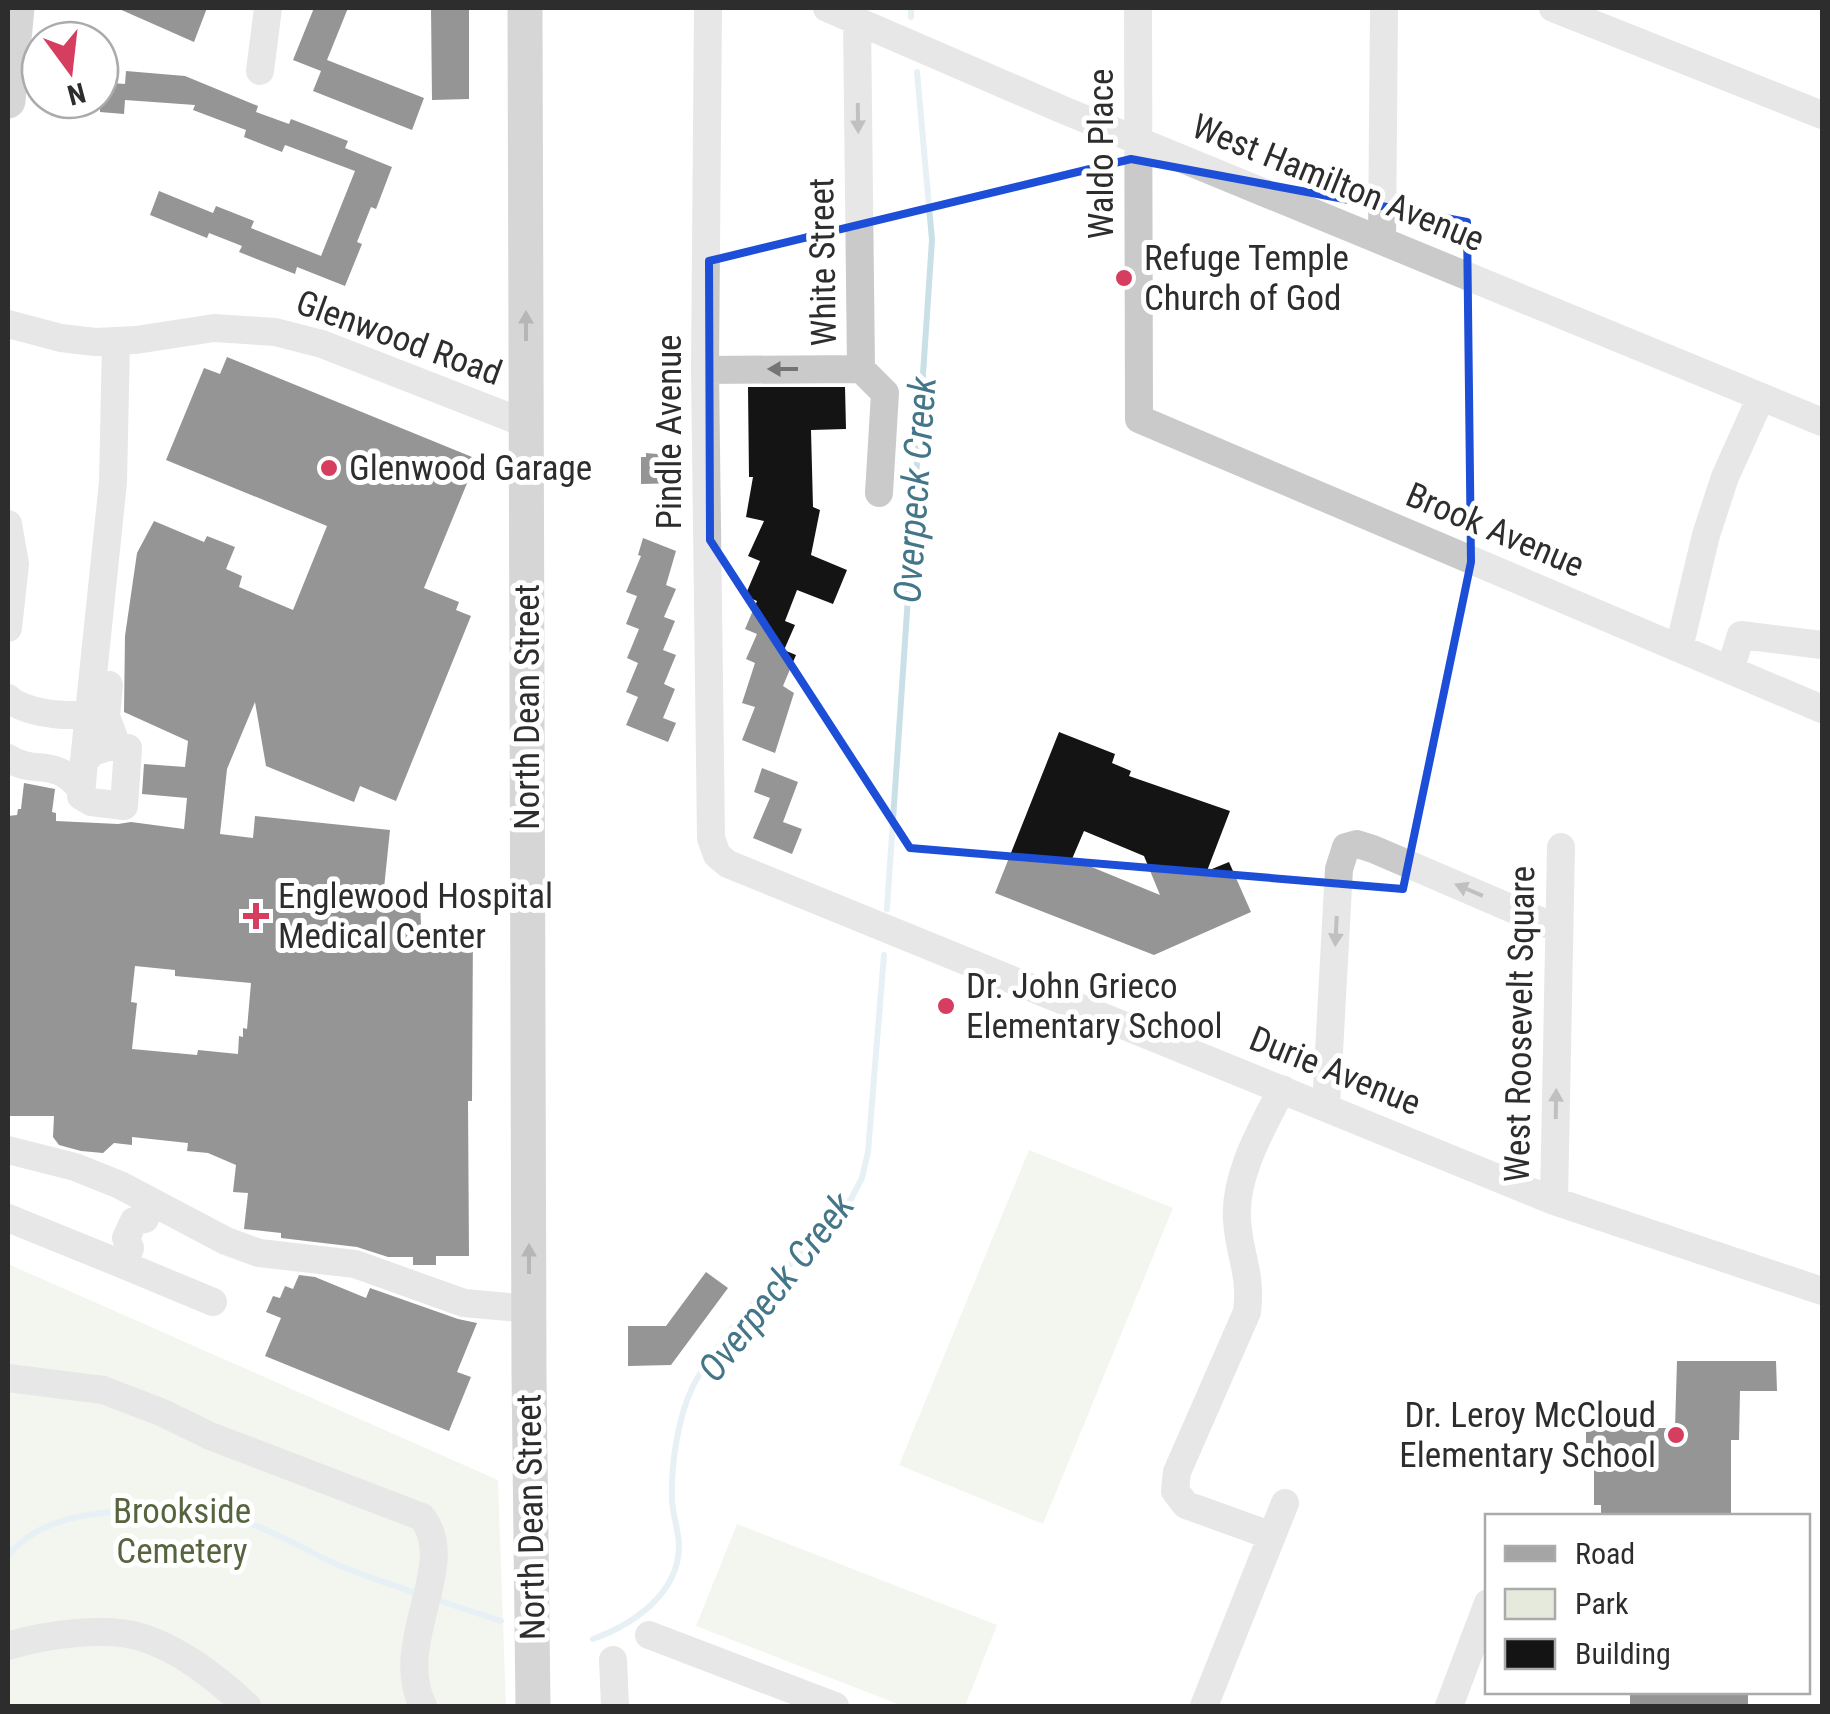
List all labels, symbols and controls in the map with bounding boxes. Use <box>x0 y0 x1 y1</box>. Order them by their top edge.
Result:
north arrow <box>20 20 120 120</box>
street label: Waldo Place <box>1081 69 1122 239</box>
text: N <box>64 76 89 112</box>
one-way arrow <box>850 102 866 134</box>
street label: West Hamilton Avenue <box>1186 106 1490 260</box>
street label: White Street <box>801 177 845 347</box>
place label: Refuge Temple Church of God <box>1144 238 1349 319</box>
marker: Refuge Temple Church of God <box>1113 267 1135 289</box>
street label: Glenwood Road <box>291 282 507 394</box>
one-way arrow <box>518 310 534 342</box>
street label: Pindle Avenue <box>649 335 690 529</box>
one-way arrow <box>767 361 799 377</box>
water label: Overpeck Creek <box>885 374 945 605</box>
place label: Glenwood Garage <box>349 448 592 489</box>
marker: Glenwood Garage <box>318 457 340 479</box>
street label: Brook Avenue <box>1400 474 1590 586</box>
street label: North Dean Street <box>507 584 548 830</box>
street label: West Roosevelt Square <box>1497 865 1543 1183</box>
place label: Englewood Hospital Medical Center <box>278 876 553 957</box>
one-way arrow <box>1454 882 1484 898</box>
marker: Englewood Hospital Medical Center <box>243 903 269 929</box>
one-way arrow <box>1328 915 1344 947</box>
place label: Dr. John Grieco Elementary School <box>966 966 1223 1047</box>
marker: Dr. John Grieco Elementary School <box>935 995 957 1017</box>
street label: Durie Avenue <box>1244 1018 1426 1124</box>
one-way arrow <box>1548 1087 1564 1119</box>
water label: Overpeck Creek <box>689 1183 864 1390</box>
one-way arrow <box>521 1243 537 1275</box>
street label: North Dean Street <box>508 1394 554 1640</box>
place label: Dr. Leroy McCloud Elementary School <box>1399 1395 1656 1476</box>
marker: Dr. Leroy McCloud Elementary School <box>1665 1424 1687 1446</box>
park label: Brookside Cemetery <box>113 1491 251 1572</box>
legend <box>1485 1514 1810 1694</box>
text: Road <box>1575 1536 1635 1571</box>
text: Park <box>1575 1586 1629 1621</box>
text: Building <box>1575 1636 1671 1671</box>

